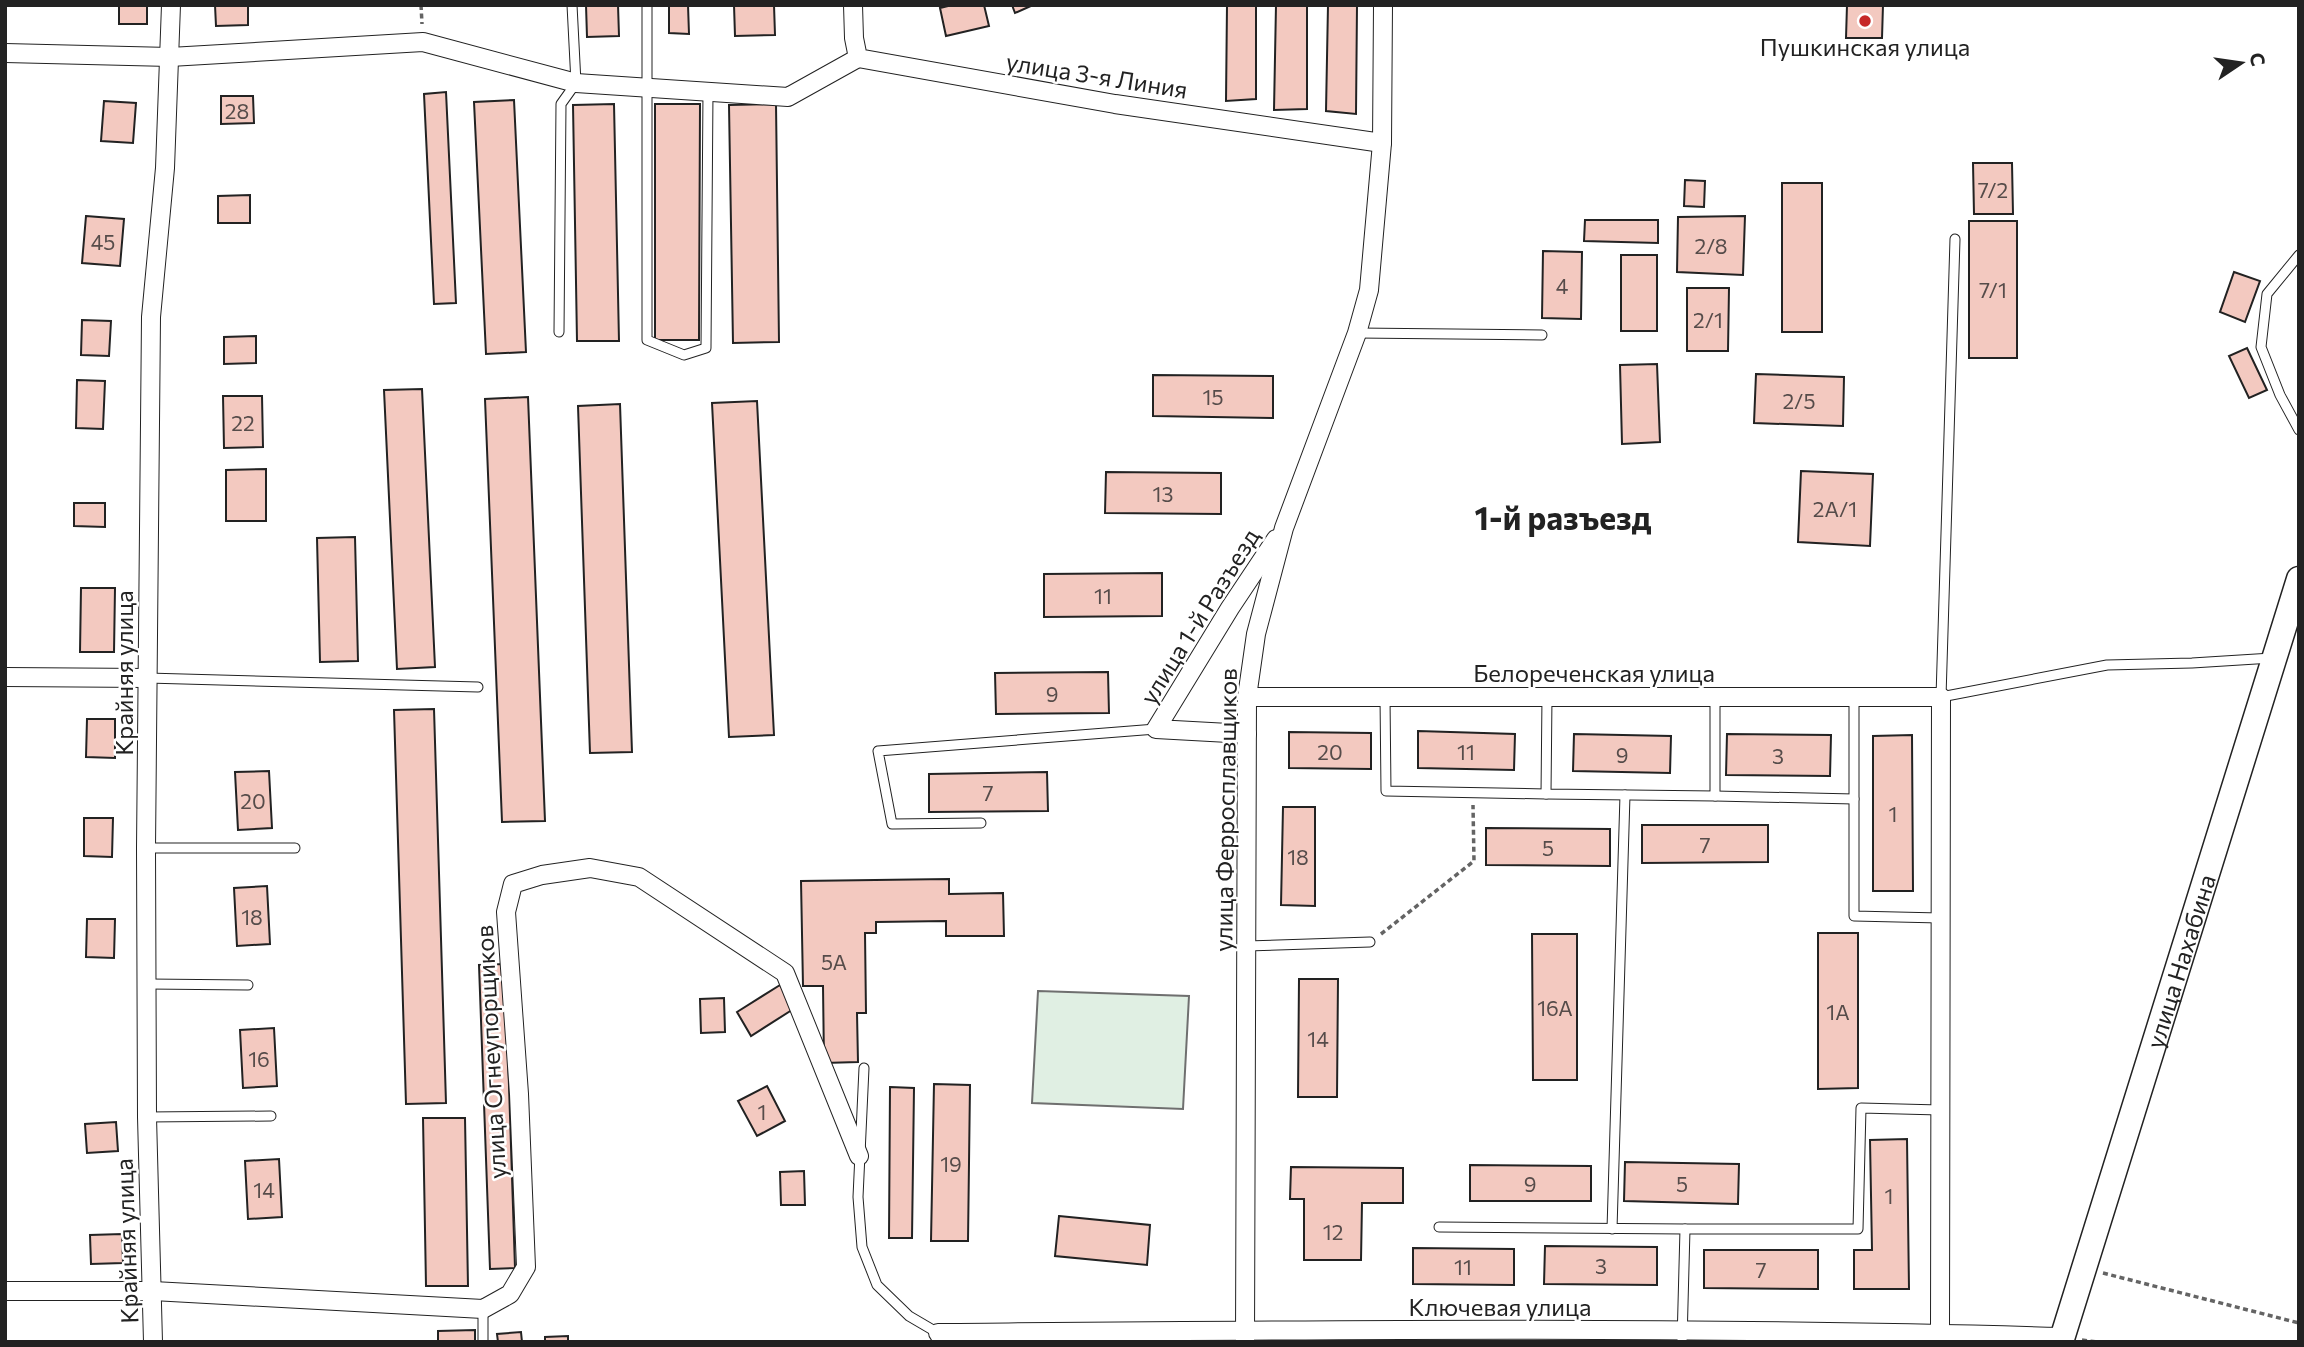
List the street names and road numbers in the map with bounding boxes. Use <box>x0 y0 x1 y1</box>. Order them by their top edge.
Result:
street label: улица 3-я Линия <box>1004 46 1190 104</box>
street label: улица 1-й Разъезд <box>1133 523 1265 709</box>
street label: Крайняя улица <box>109 590 138 756</box>
street label: Белореченская улица <box>1473 658 1715 687</box>
street label: улица Ферросплавщиков <box>1208 668 1242 952</box>
street label: улица Нахабина <box>2139 871 2221 1052</box>
street label: улица Огнеупорщиков <box>469 924 511 1180</box>
street label: Крайняя улица <box>109 1158 143 1324</box>
street label: Ключевая улица <box>1408 1292 1592 1321</box>

